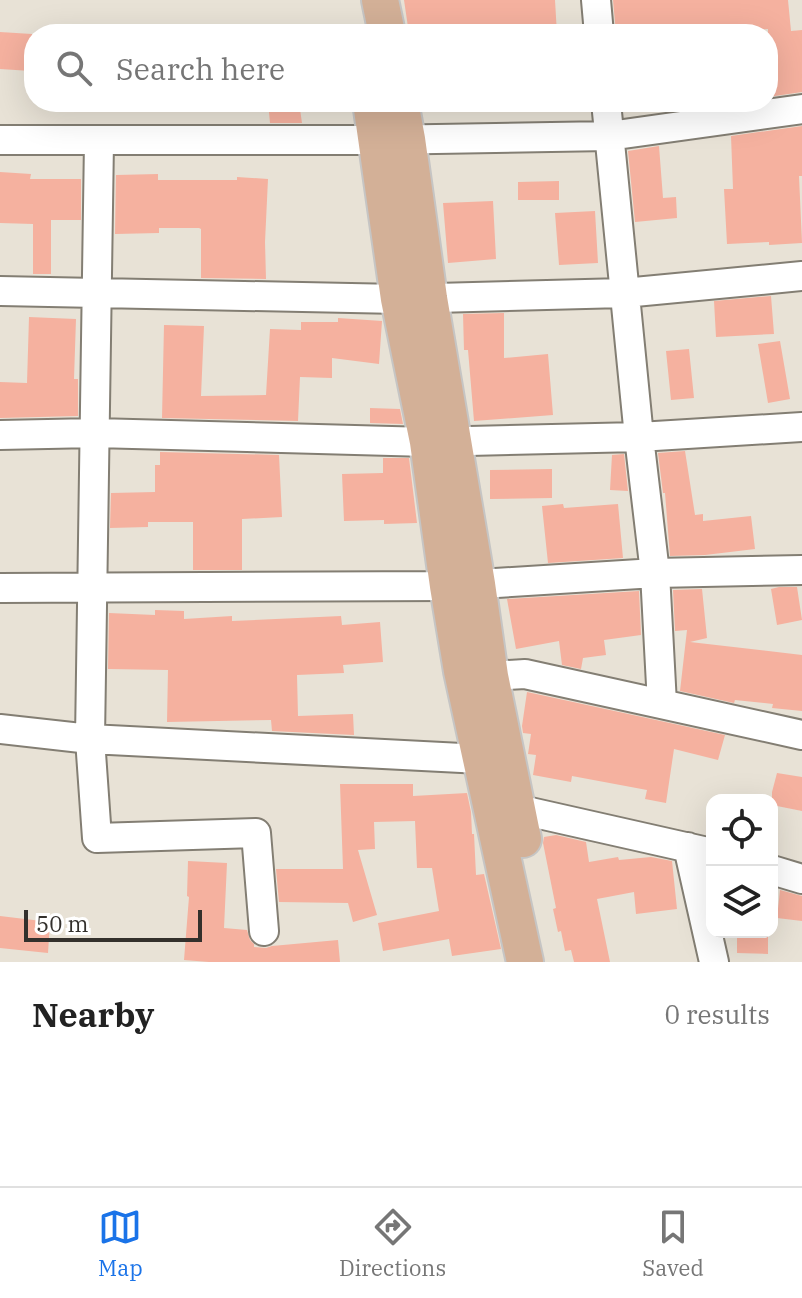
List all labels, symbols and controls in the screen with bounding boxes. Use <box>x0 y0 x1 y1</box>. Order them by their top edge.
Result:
search box <box>24 24 778 112</box>
icon: search <box>52 46 96 90</box>
text: Search here <box>116 49 285 88</box>
map controls <box>706 794 778 938</box>
button: locate <box>706 794 778 866</box>
button: layers <box>706 866 778 938</box>
scale bar <box>24 906 202 942</box>
text: 50 m <box>36 909 88 938</box>
text: Nearby <box>32 992 154 1036</box>
text: 0 results <box>664 997 770 1031</box>
tab: Map <box>98 1205 143 1282</box>
tab: Directions <box>339 1205 446 1282</box>
tab: Saved <box>642 1205 704 1282</box>

